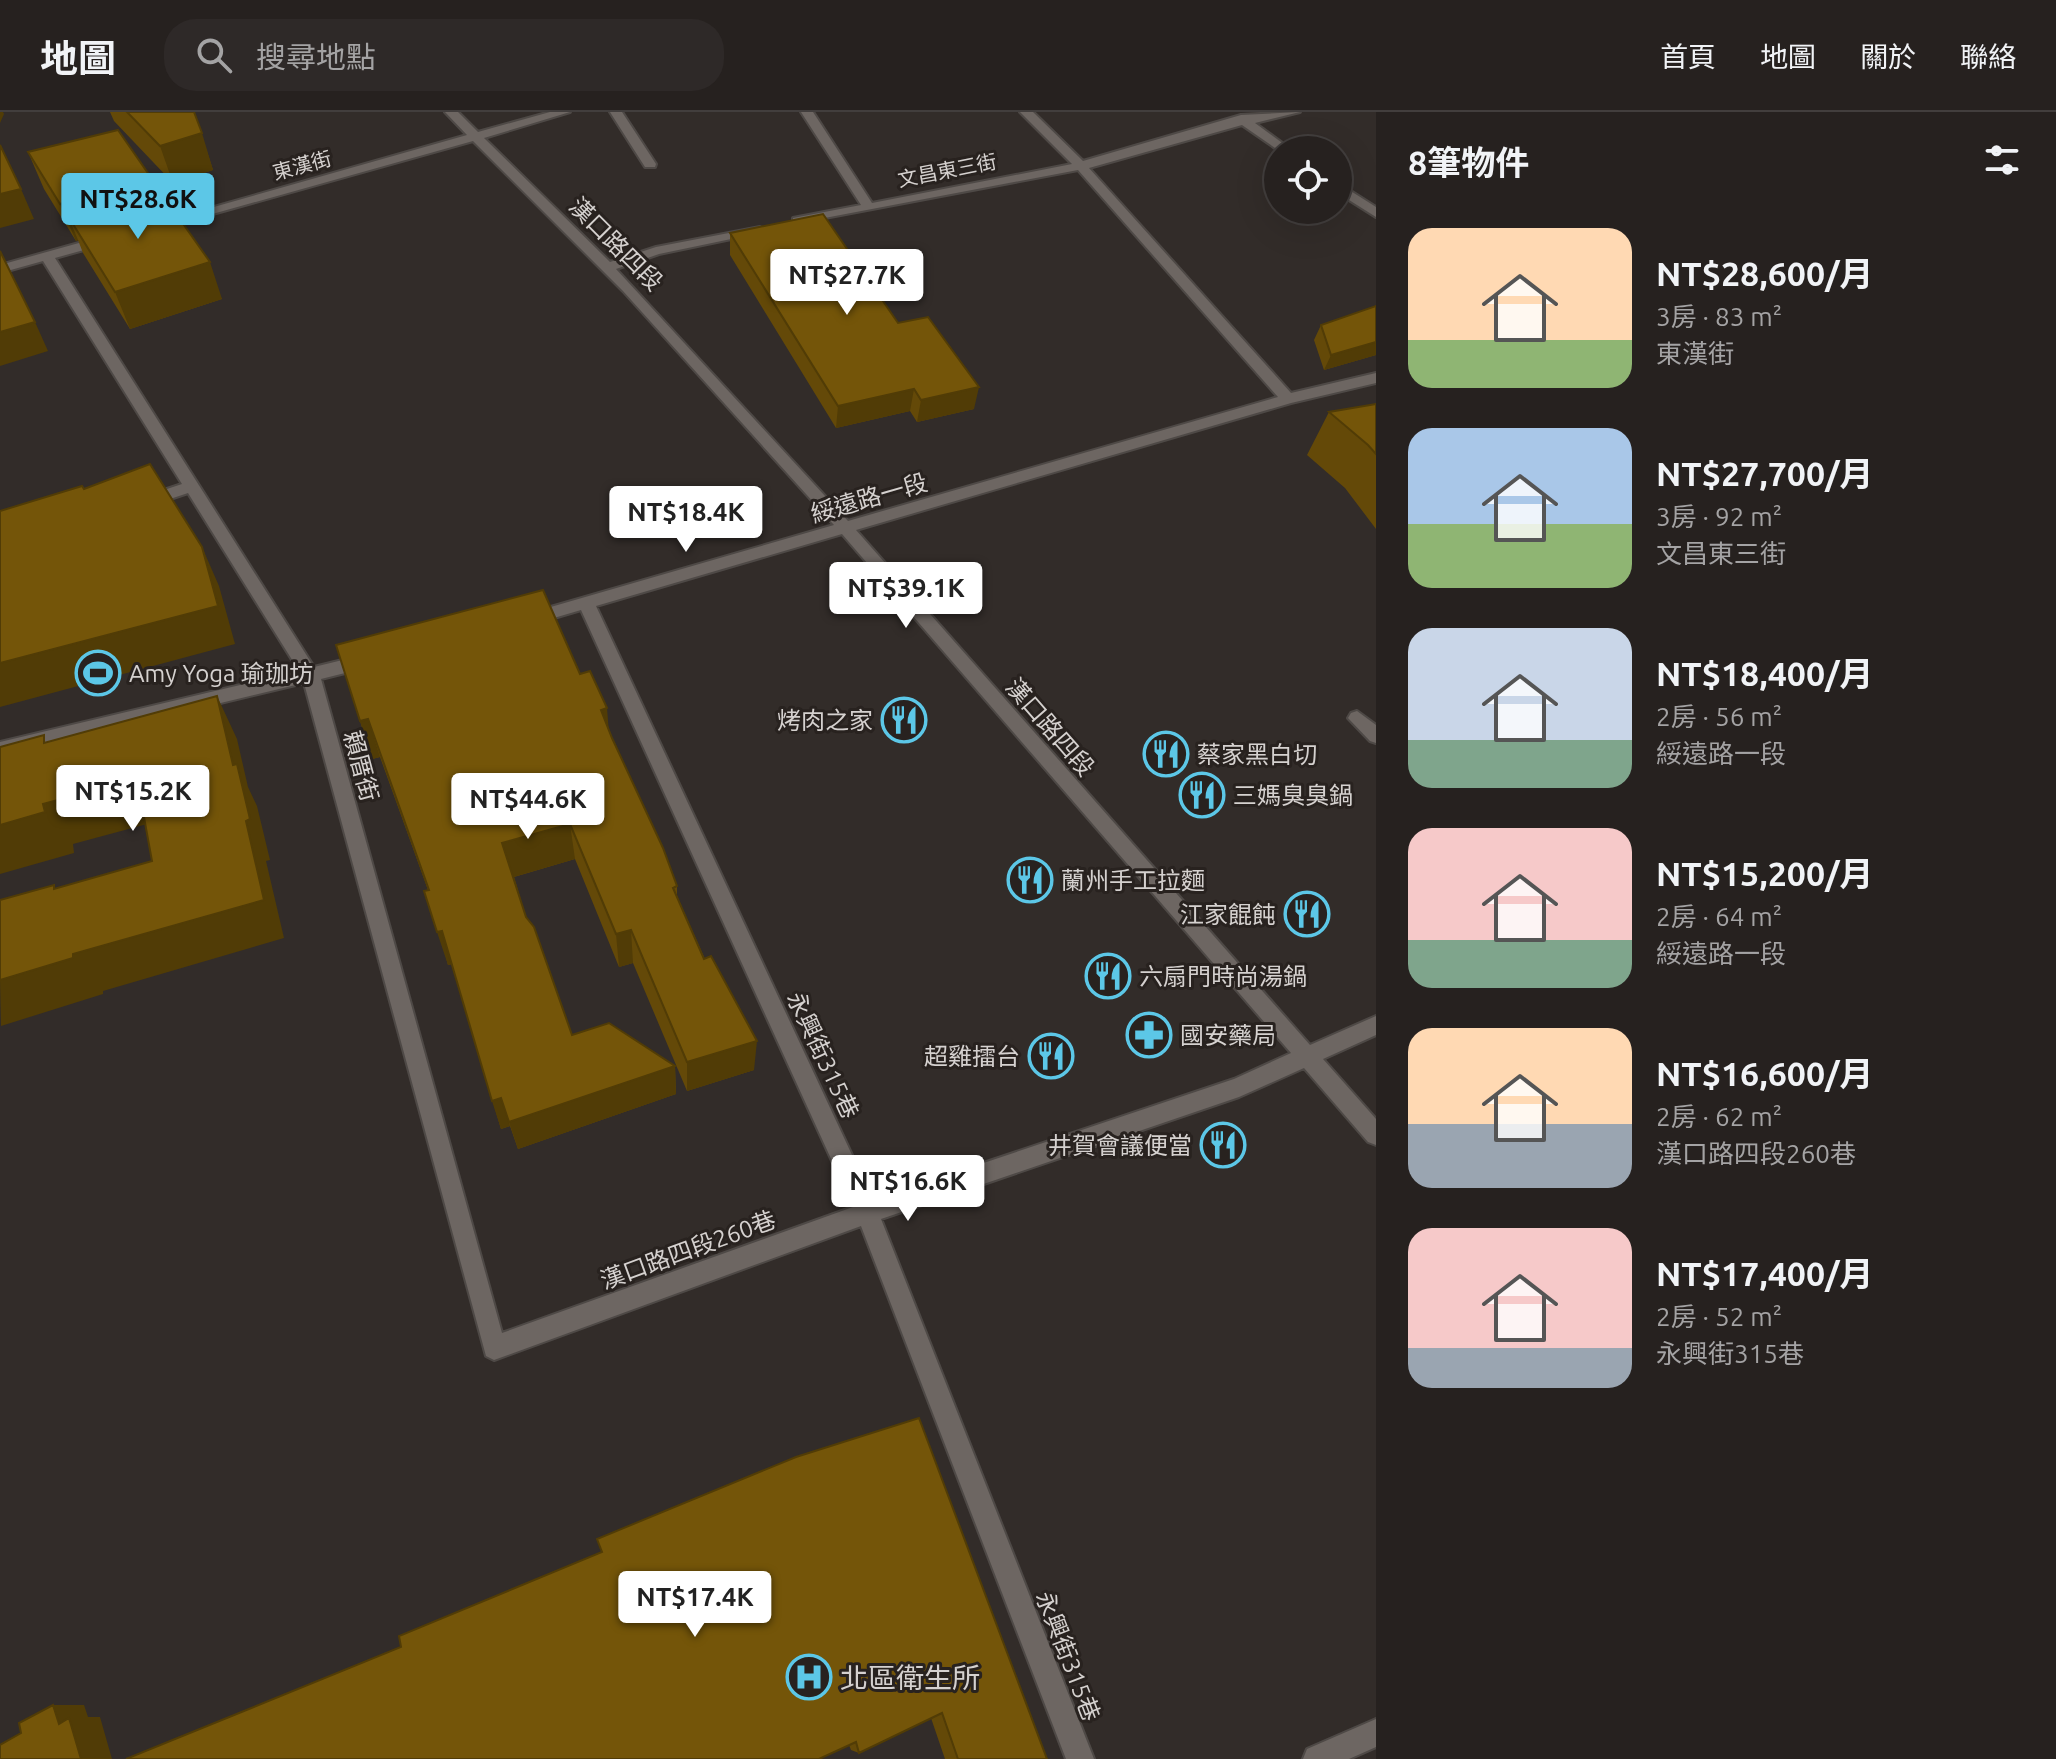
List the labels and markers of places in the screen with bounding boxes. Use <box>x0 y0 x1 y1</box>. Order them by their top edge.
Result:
pin: NT$28.6K <box>55 173 221 241</box>
pin: NT$27.7K <box>764 249 930 317</box>
pin: NT$18.4K <box>603 486 769 554</box>
pin: NT$39.1K <box>823 562 989 630</box>
sports icon: Amy Yoga 瑜珈坊 <box>74 649 122 697</box>
place label: Amy Yoga 瑜珈坊 <box>129 660 313 687</box>
restaurant icon: 烤肉之家 <box>880 696 928 744</box>
place label: 烤肉之家 <box>777 707 873 734</box>
restaurant icon: 蔡家黑白切 <box>1142 730 1190 778</box>
place label: 蔡家黑白切 <box>1197 741 1317 768</box>
pin: NT$15.2K <box>50 765 216 833</box>
restaurant icon: 三媽臭臭鍋 <box>1178 771 1226 819</box>
pin: NT$44.6K <box>445 773 611 841</box>
place label: 三媽臭臭鍋 <box>1233 782 1353 809</box>
restaurant icon: 蘭州手工拉麵 <box>1006 856 1054 904</box>
place label: 蘭州手工拉麵 <box>1061 867 1205 894</box>
restaurant icon: 江家餛飩 <box>1283 890 1331 938</box>
place label: 江家餛飩 <box>1180 901 1276 928</box>
restaurant icon: 六扇門時尚湯鍋 <box>1084 952 1132 1000</box>
place label: 六扇門時尚湯鍋 <box>1139 963 1307 990</box>
pharmacy icon: 國安藥局 <box>1125 1011 1173 1059</box>
place label: 國安藥局 <box>1180 1022 1276 1049</box>
restaurant icon: 超雞擂台 <box>1027 1032 1075 1080</box>
place label: 超雞擂台 <box>924 1043 1020 1070</box>
restaurant icon: 井賀會議便當 <box>1199 1121 1247 1169</box>
place label: 井賀會議便當 <box>1048 1132 1192 1159</box>
pin: NT$16.6K <box>825 1155 991 1223</box>
pin: NT$17.4K <box>612 1571 778 1639</box>
hospital icon: 北區衛生所 <box>785 1653 833 1701</box>
place label: 北區衛生所 <box>840 1662 980 1693</box>

